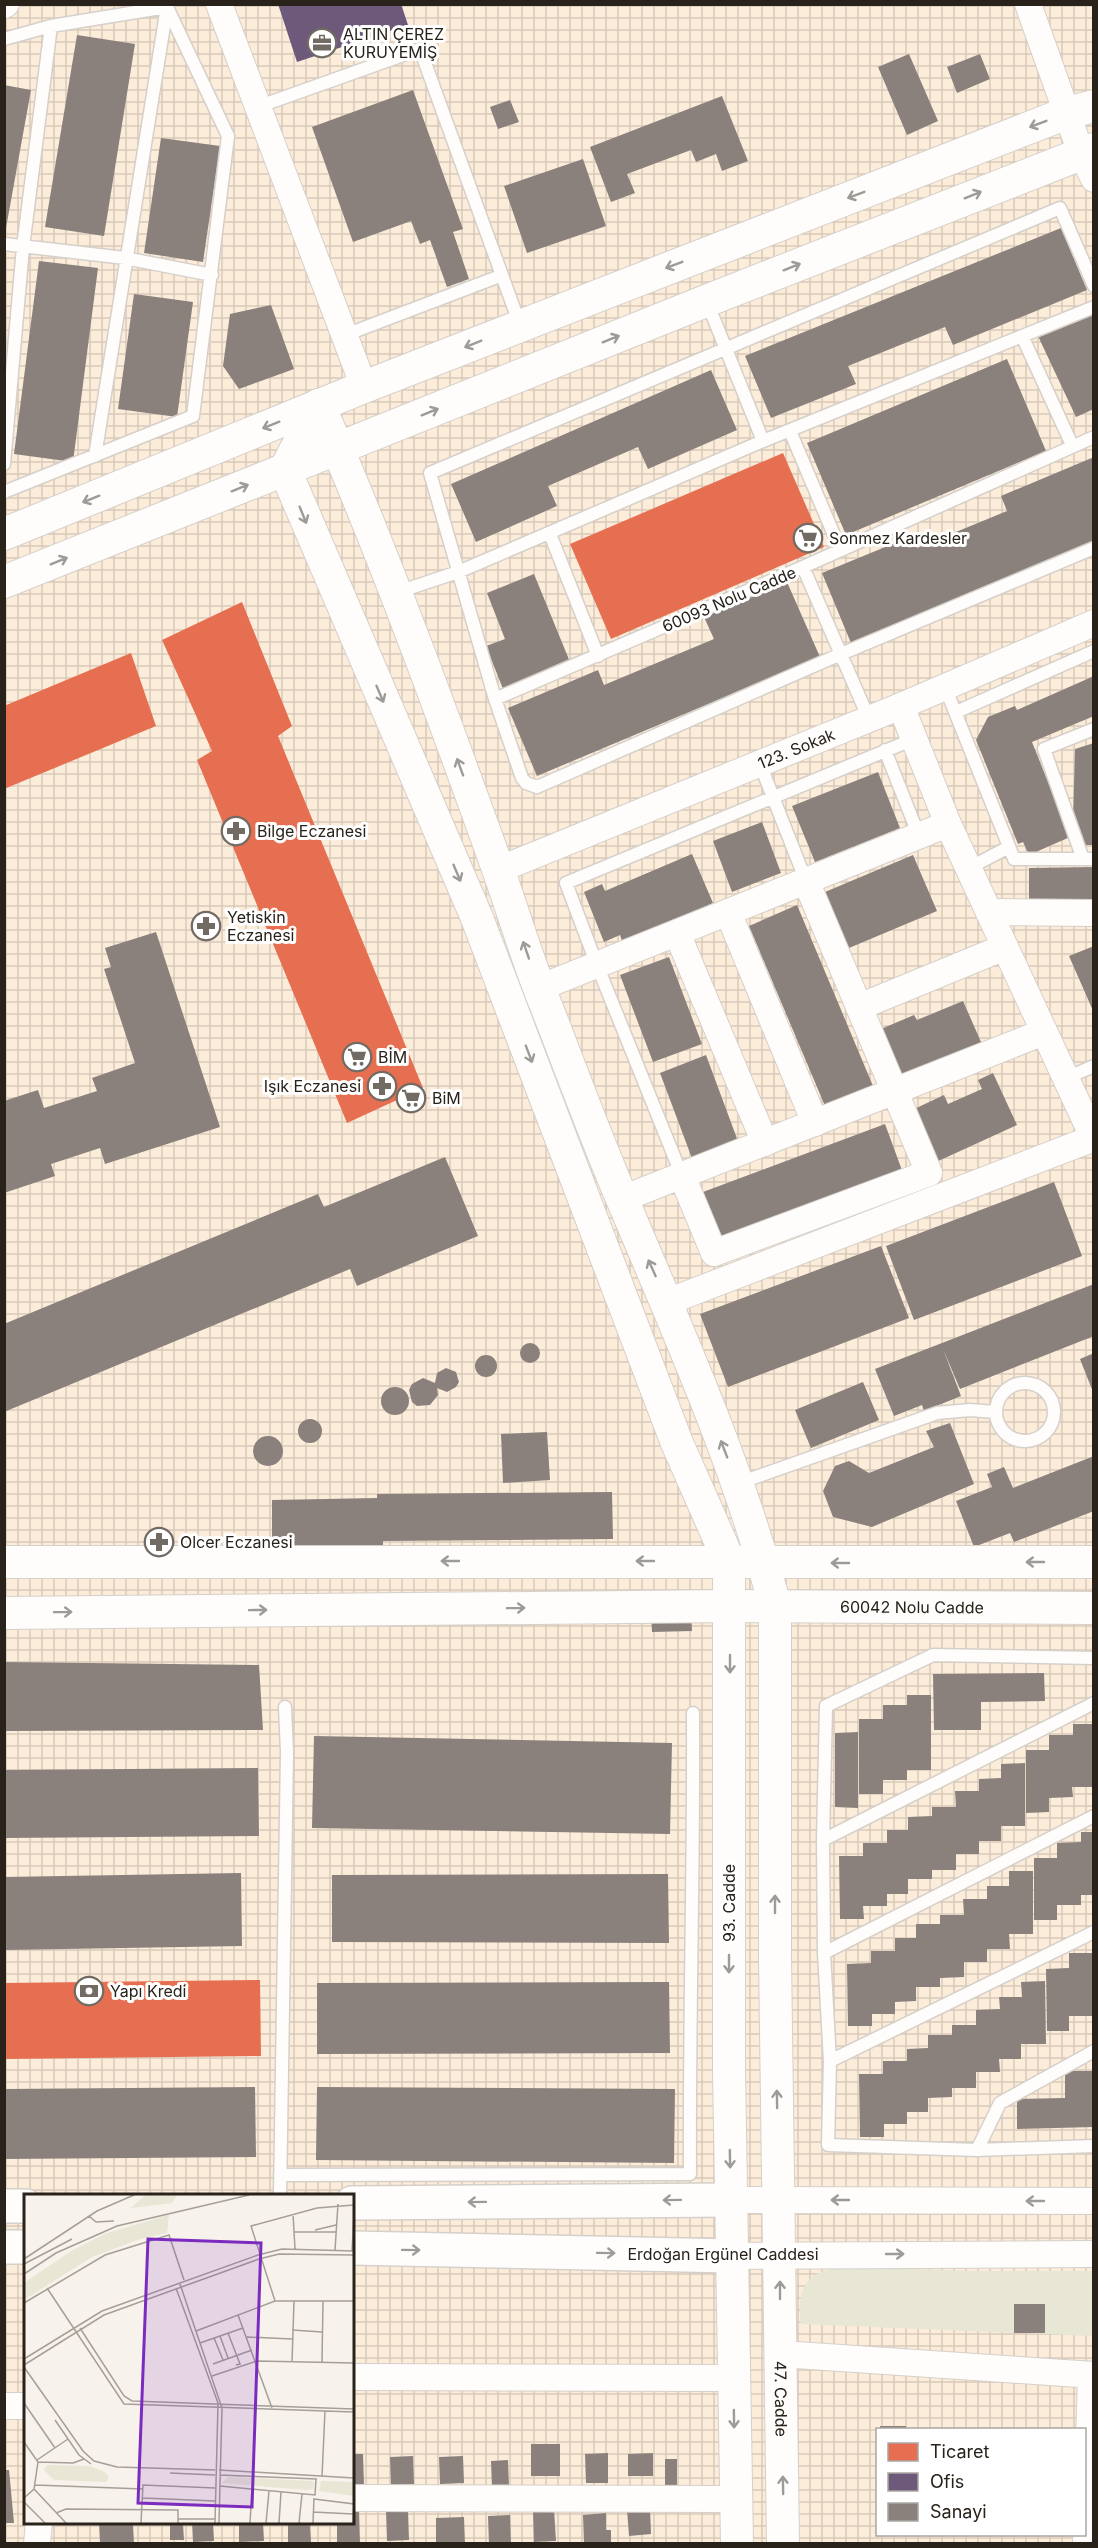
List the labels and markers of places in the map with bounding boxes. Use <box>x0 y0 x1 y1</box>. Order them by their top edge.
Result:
place label: ALTIN ÇEREZ KURUYEMİŞ <box>343 24 444 62</box>
office icon: ALTIN ÇEREZ KURUYEMİŞ <box>306 27 338 59</box>
supermarket icon: Sonmez Kardesler <box>792 522 824 554</box>
place label: Sonmez Kardesler <box>829 528 967 548</box>
pharmacy icon: Bilge Eczanesi <box>220 815 252 847</box>
place label: Bilge Eczanesi <box>257 821 366 841</box>
place label: Yetiskin Eczanesi <box>227 907 294 945</box>
pharmacy icon: Yetiskin Eczanesi <box>190 910 222 942</box>
supermarket icon: BİM <box>341 1041 373 1073</box>
place label: BİM <box>378 1047 407 1067</box>
pharmacy icon: Işık Eczanesi <box>366 1070 398 1102</box>
place label: Işık Eczanesi <box>264 1076 361 1096</box>
supermarket icon: BiM <box>395 1082 427 1114</box>
place label: BiM <box>432 1088 461 1108</box>
pharmacy icon: Olcer Eczanesi <box>143 1526 175 1558</box>
place label: Olcer Eczanesi <box>180 1532 293 1552</box>
bank icon: Yapı Kredi <box>73 1975 105 2007</box>
place label: Yapı Kredi <box>110 1981 186 2001</box>

